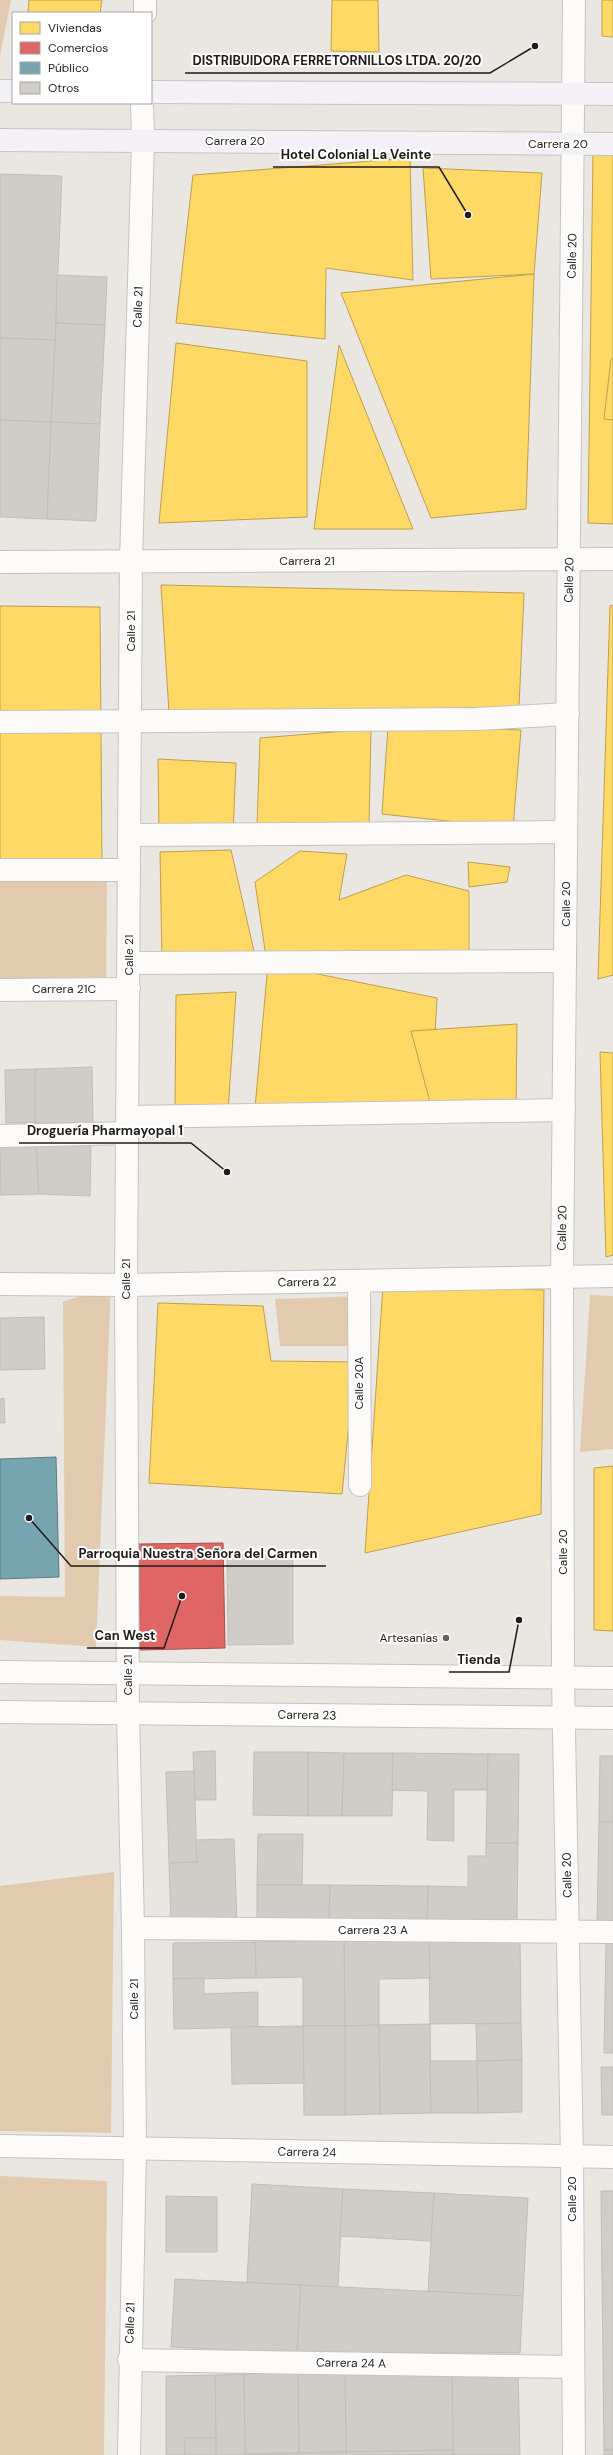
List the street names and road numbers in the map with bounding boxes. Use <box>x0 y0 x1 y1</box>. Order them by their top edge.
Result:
street label: Carrera 20 <box>205 133 265 149</box>
street label: Carrera 20 <box>528 136 588 152</box>
street label: Calle 20 <box>564 233 580 279</box>
street label: Calle 21 <box>129 286 147 328</box>
street label: Carrera 21 <box>279 553 335 569</box>
street label: Calle 20 <box>561 557 577 603</box>
street label: Calle 21 <box>123 610 139 652</box>
street label: Calle 20 <box>558 881 574 927</box>
street label: Calle 21 <box>121 934 137 976</box>
street label: Carrera 21C <box>32 981 96 997</box>
street label: Calle 20 <box>554 1205 570 1251</box>
street label: Calle 21 <box>118 1258 134 1300</box>
street label: Carrera 22 <box>278 1273 337 1291</box>
street label: Calle 20A <box>351 1356 367 1409</box>
street label: Calle 20 <box>555 1529 571 1575</box>
street label: Calle 21 <box>120 1654 136 1696</box>
street label: Carrera 23 <box>277 1706 337 1724</box>
street label: Calle 20 <box>559 1852 575 1898</box>
street label: Carrera 23 A <box>338 1922 408 1938</box>
street label: Calle 21 <box>126 1978 142 2020</box>
street label: Carrera 24 <box>277 2143 337 2161</box>
street label: Calle 20 <box>564 2176 580 2222</box>
street label: Calle 21 <box>121 2302 139 2344</box>
street label: Carrera 24 A <box>316 2354 386 2372</box>

